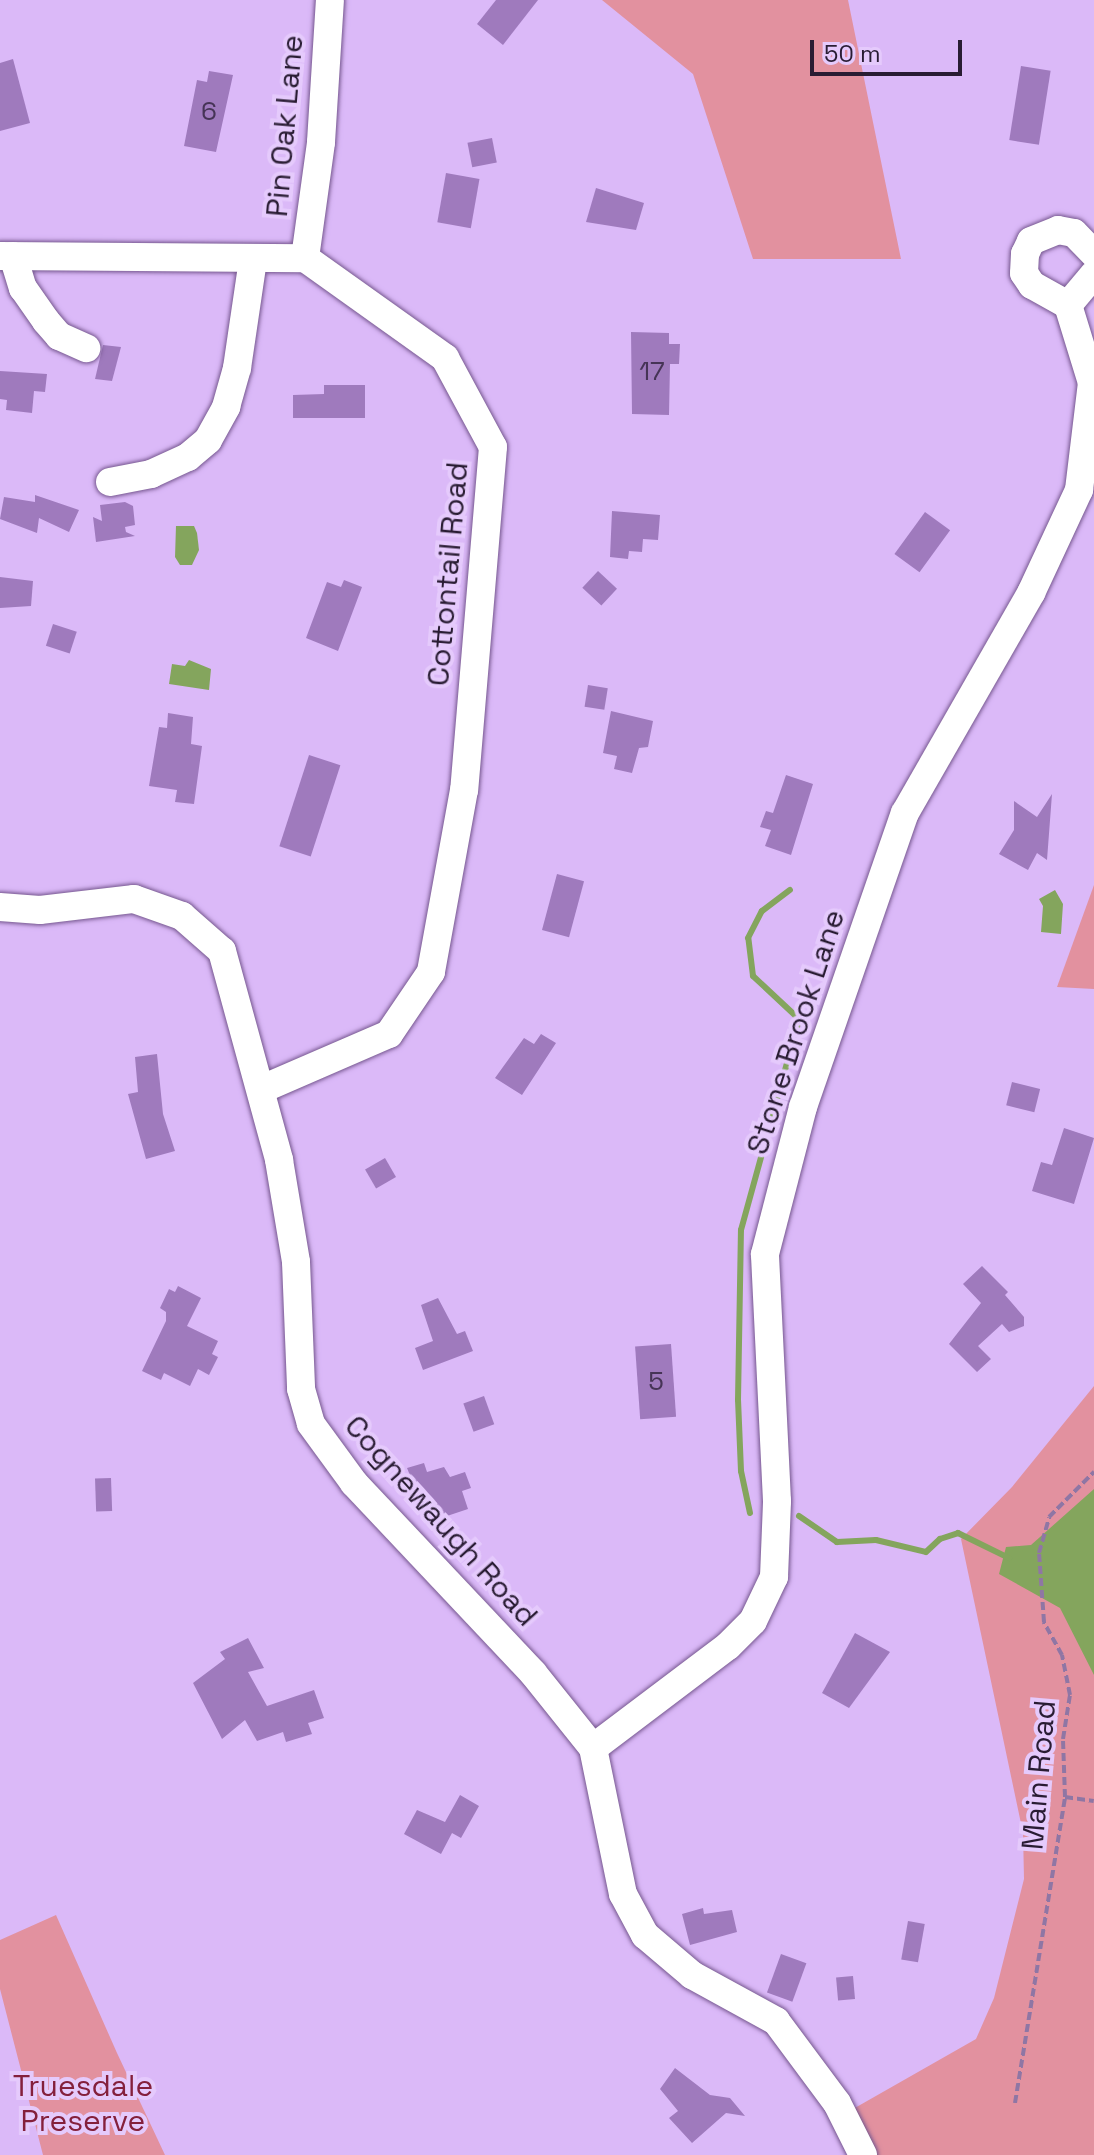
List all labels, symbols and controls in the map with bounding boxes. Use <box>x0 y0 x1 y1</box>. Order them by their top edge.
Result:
scale bar <box>814 24 966 74</box>
street label: Pin Oak Lane <box>259 34 311 218</box>
text: 50 m <box>824 38 881 69</box>
house number: 6 <box>201 96 217 128</box>
house number: 17 <box>639 356 665 388</box>
street label: Cottontail Road <box>420 460 476 688</box>
street label: Stone Brook Lane <box>739 905 853 1159</box>
house number: 5 <box>648 1366 664 1398</box>
street label: Cognewaugh Road <box>337 1408 545 1634</box>
street label: Main Road <box>1015 1699 1063 1851</box>
park label: Truesdale Preserve <box>13 2068 153 2138</box>

